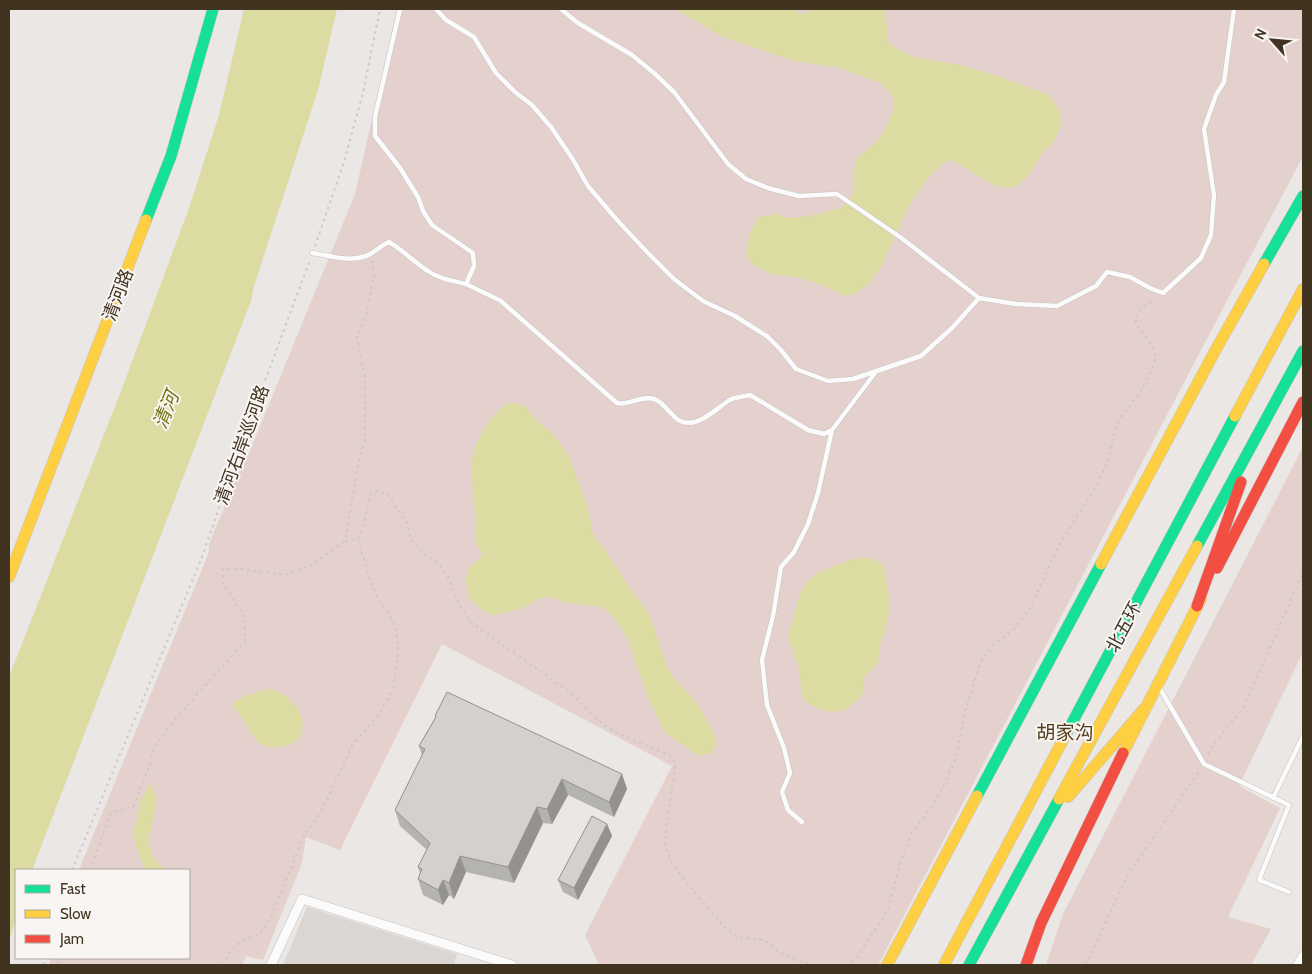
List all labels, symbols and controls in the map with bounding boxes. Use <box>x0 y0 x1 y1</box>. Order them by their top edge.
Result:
north arrow <box>1247 15 1297 65</box>
text: N <box>1250 26 1271 43</box>
street label: 清河路 <box>98 266 138 324</box>
street label: 清河右岸巡河路 <box>210 382 274 508</box>
water label: 清河 <box>148 384 185 432</box>
street label: 北五环 <box>1102 598 1146 656</box>
district label: 胡家沟 <box>1036 721 1094 744</box>
legend <box>15 869 190 959</box>
text: Fast <box>60 880 85 898</box>
text: Slow <box>60 905 91 923</box>
text: Jam <box>59 930 84 948</box>

